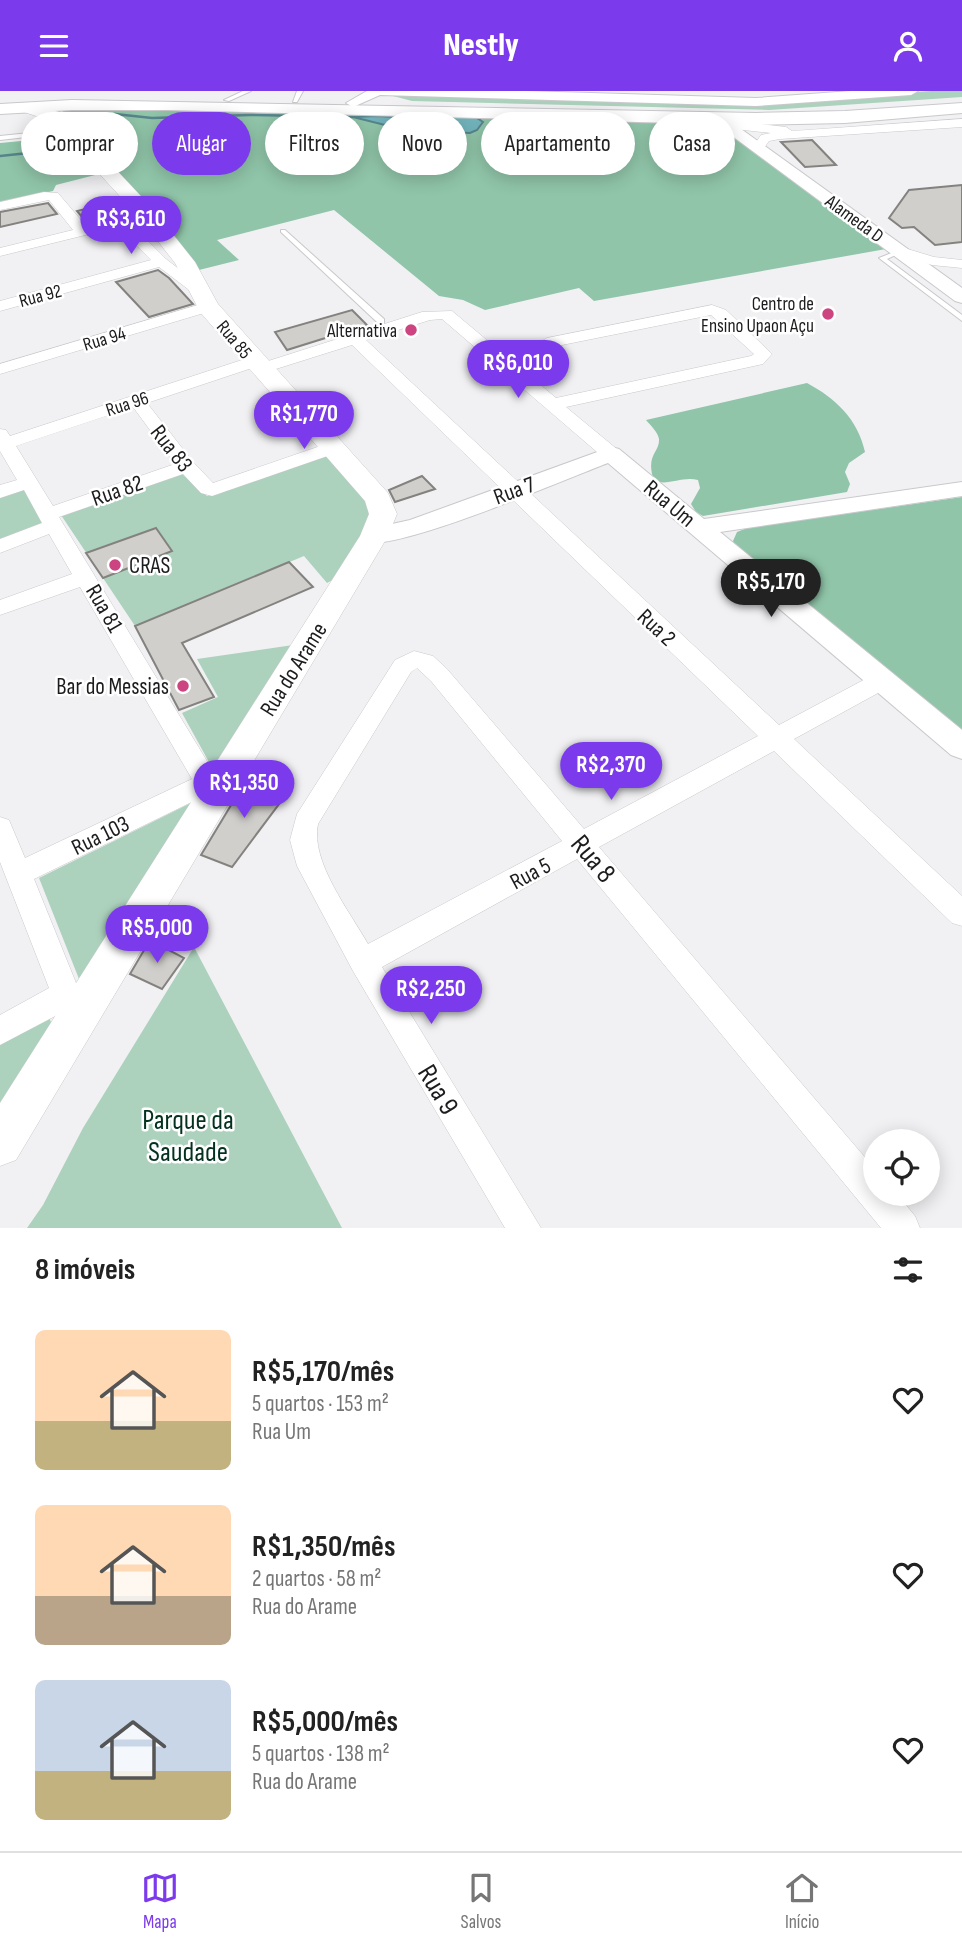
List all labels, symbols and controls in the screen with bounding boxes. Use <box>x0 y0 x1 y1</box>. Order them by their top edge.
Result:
text: Nestly <box>443 26 519 65</box>
icon: menu <box>35 27 73 65</box>
icon: person <box>889 27 927 65</box>
chip: Comprar <box>21 112 138 175</box>
chip: Alugar <box>152 112 251 175</box>
chip: Filtros <box>265 112 364 175</box>
chip: Novo <box>378 112 467 175</box>
chip: Apartamento <box>481 112 635 175</box>
chip: Casa <box>649 112 735 175</box>
street label: Alameda D <box>820 190 888 248</box>
pin: R$3,610 <box>66 197 196 256</box>
text: R$3,610 <box>96 205 166 233</box>
street label: Rua 92 <box>16 280 64 313</box>
place label: Centro de Ensino Upaon Açu <box>701 293 814 338</box>
marker: Centro de Ensino Upaon Açu <box>820 306 836 322</box>
street label: Rua 85 <box>211 316 256 364</box>
place label: Alternativa <box>326 320 397 343</box>
street label: Rua 94 <box>80 322 129 357</box>
marker: Alternativa <box>403 322 419 338</box>
pin: R$6,010 <box>453 341 583 400</box>
text: R$6,010 <box>483 349 553 377</box>
street label: Rua 96 <box>103 387 152 422</box>
pin: R$1,770 <box>239 391 369 451</box>
text: R$1,770 <box>270 400 338 428</box>
street label: Rua 83 <box>144 419 198 478</box>
street label: Rua 82 <box>88 469 147 513</box>
street label: Rua 7 <box>490 471 539 511</box>
street label: Rua Um <box>638 474 701 533</box>
place label: CRAS <box>129 552 170 580</box>
marker: CRAS <box>107 557 123 573</box>
pin: R$5,170 <box>706 559 836 619</box>
text: R$5,170 <box>737 568 805 596</box>
street label: Rua 81 <box>79 579 129 638</box>
street label: Rua 2 <box>631 603 681 652</box>
street label: Rua do Arame <box>254 618 334 721</box>
place label: Bar do Messias <box>56 673 169 701</box>
marker: Bar do Messias <box>175 678 191 694</box>
pin: R$2,370 <box>546 743 676 802</box>
text: R$2,370 <box>576 751 646 779</box>
pin: R$1,350 <box>179 761 309 820</box>
text: R$1,350 <box>209 769 279 797</box>
street label: Rua 103 <box>67 810 134 862</box>
street label: Rua 8 <box>563 828 622 890</box>
street label: Rua 5 <box>505 852 556 896</box>
pin: R$5,000 <box>92 905 222 965</box>
text: R$5,000 <box>121 914 193 942</box>
pin: R$2,250 <box>366 967 496 1026</box>
text: R$2,250 <box>396 975 466 1003</box>
street label: Rua 9 <box>410 1059 465 1121</box>
park label: Parque da Saudade <box>142 1104 234 1169</box>
map controls <box>863 1129 940 1206</box>
button: locate <box>863 1129 940 1206</box>
icon: filters <box>889 1251 927 1289</box>
text: 8 imóveis <box>35 1252 135 1288</box>
text: R$5,170/mês <box>252 1354 394 1390</box>
icon: home <box>91 1358 175 1442</box>
icon: heart <box>889 1381 927 1419</box>
text: 5 quartos · 153 m² <box>252 1390 389 1418</box>
text: Rua Um <box>252 1418 311 1446</box>
text: R$1,350/mês <box>252 1529 395 1565</box>
icon: home <box>91 1533 175 1617</box>
icon: heart <box>889 1556 927 1594</box>
text: 2 quartos · 58 m² <box>252 1565 381 1593</box>
text: Rua do Arame <box>252 1593 357 1621</box>
text: R$5,000/mês <box>252 1704 398 1740</box>
icon: home <box>91 1708 175 1792</box>
icon: heart <box>889 1731 927 1769</box>
text: 5 quartos · 138 m² <box>252 1740 390 1768</box>
text: Rua do Arame <box>252 1768 357 1796</box>
tab: Mapa <box>141 1869 179 1934</box>
tab: Salvos <box>461 1869 501 1934</box>
tab: Início <box>783 1869 821 1934</box>

